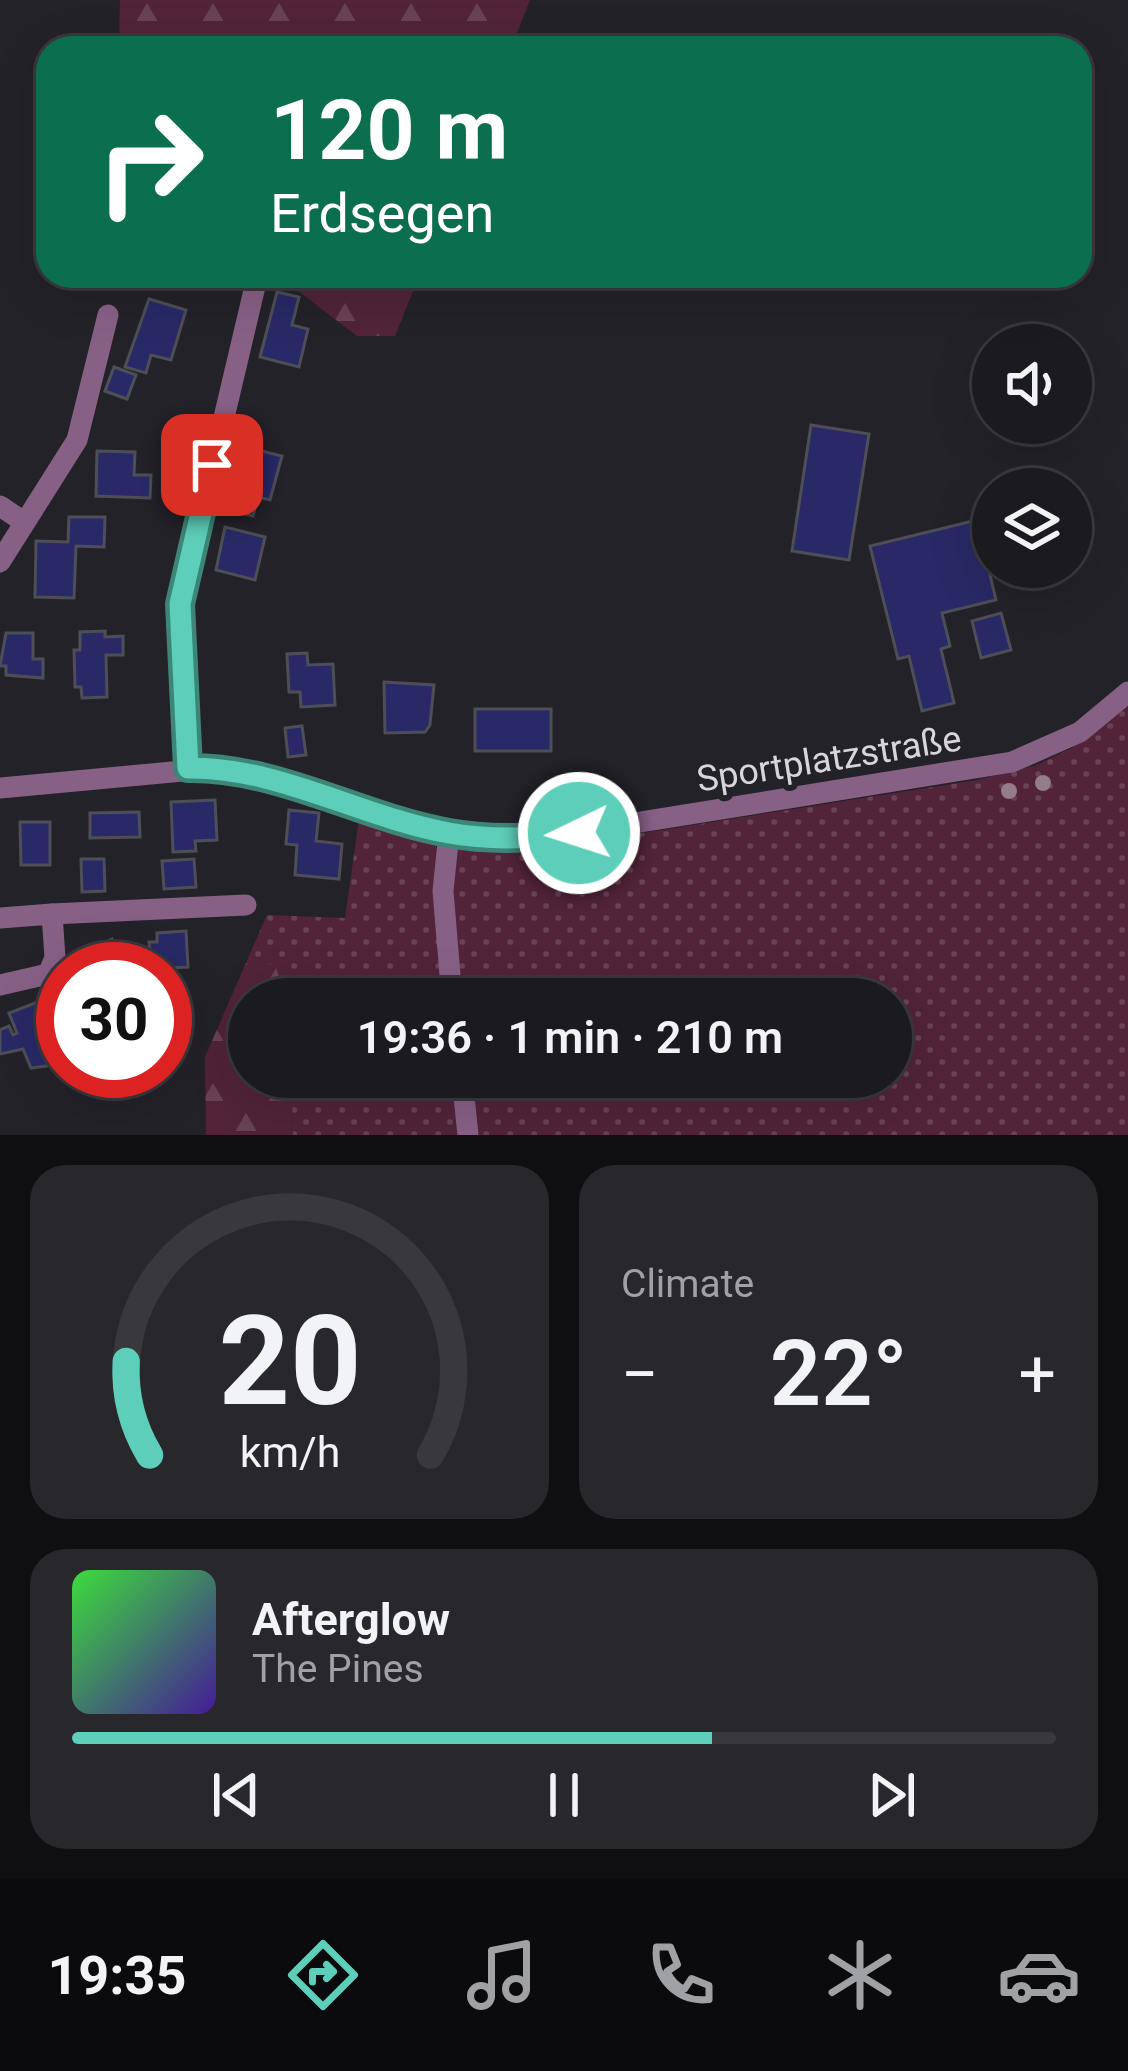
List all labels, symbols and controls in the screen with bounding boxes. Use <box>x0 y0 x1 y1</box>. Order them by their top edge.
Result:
text: 120 m <box>270 81 508 180</box>
icon: right <box>72 84 228 240</box>
text: Erdsegen <box>270 182 494 245</box>
map controls <box>972 324 1092 588</box>
button: sound <box>972 324 1092 444</box>
pin <box>161 414 263 516</box>
icon: arrive <box>179 432 245 498</box>
button: layers <box>972 468 1092 588</box>
street label: Sportplatzstraße <box>694 717 964 801</box>
position arrow <box>516 770 642 896</box>
speed limit sign: 30 <box>36 942 192 1098</box>
text: 19:36 · 1 min · 210 m <box>357 1011 783 1064</box>
text: Climate <box>621 1261 754 1307</box>
text: 20 <box>218 1288 361 1434</box>
text: 22° <box>770 1322 907 1427</box>
text: − <box>621 1336 659 1413</box>
text: + <box>1019 1336 1056 1413</box>
text: km/h <box>239 1427 340 1477</box>
text: Afterglow <box>252 1593 450 1646</box>
text: The Pines <box>252 1646 424 1692</box>
icon: previous <box>203 1762 269 1828</box>
icon: pause <box>531 1762 597 1828</box>
icon: next <box>859 1762 925 1828</box>
icon: directions <box>281 1933 365 2017</box>
icon: music <box>460 1933 544 2017</box>
icon: phone <box>639 1933 723 2017</box>
icon: climate <box>818 1933 902 2017</box>
icon: car <box>997 1933 1081 2017</box>
text: 19:35 <box>47 1944 187 2007</box>

